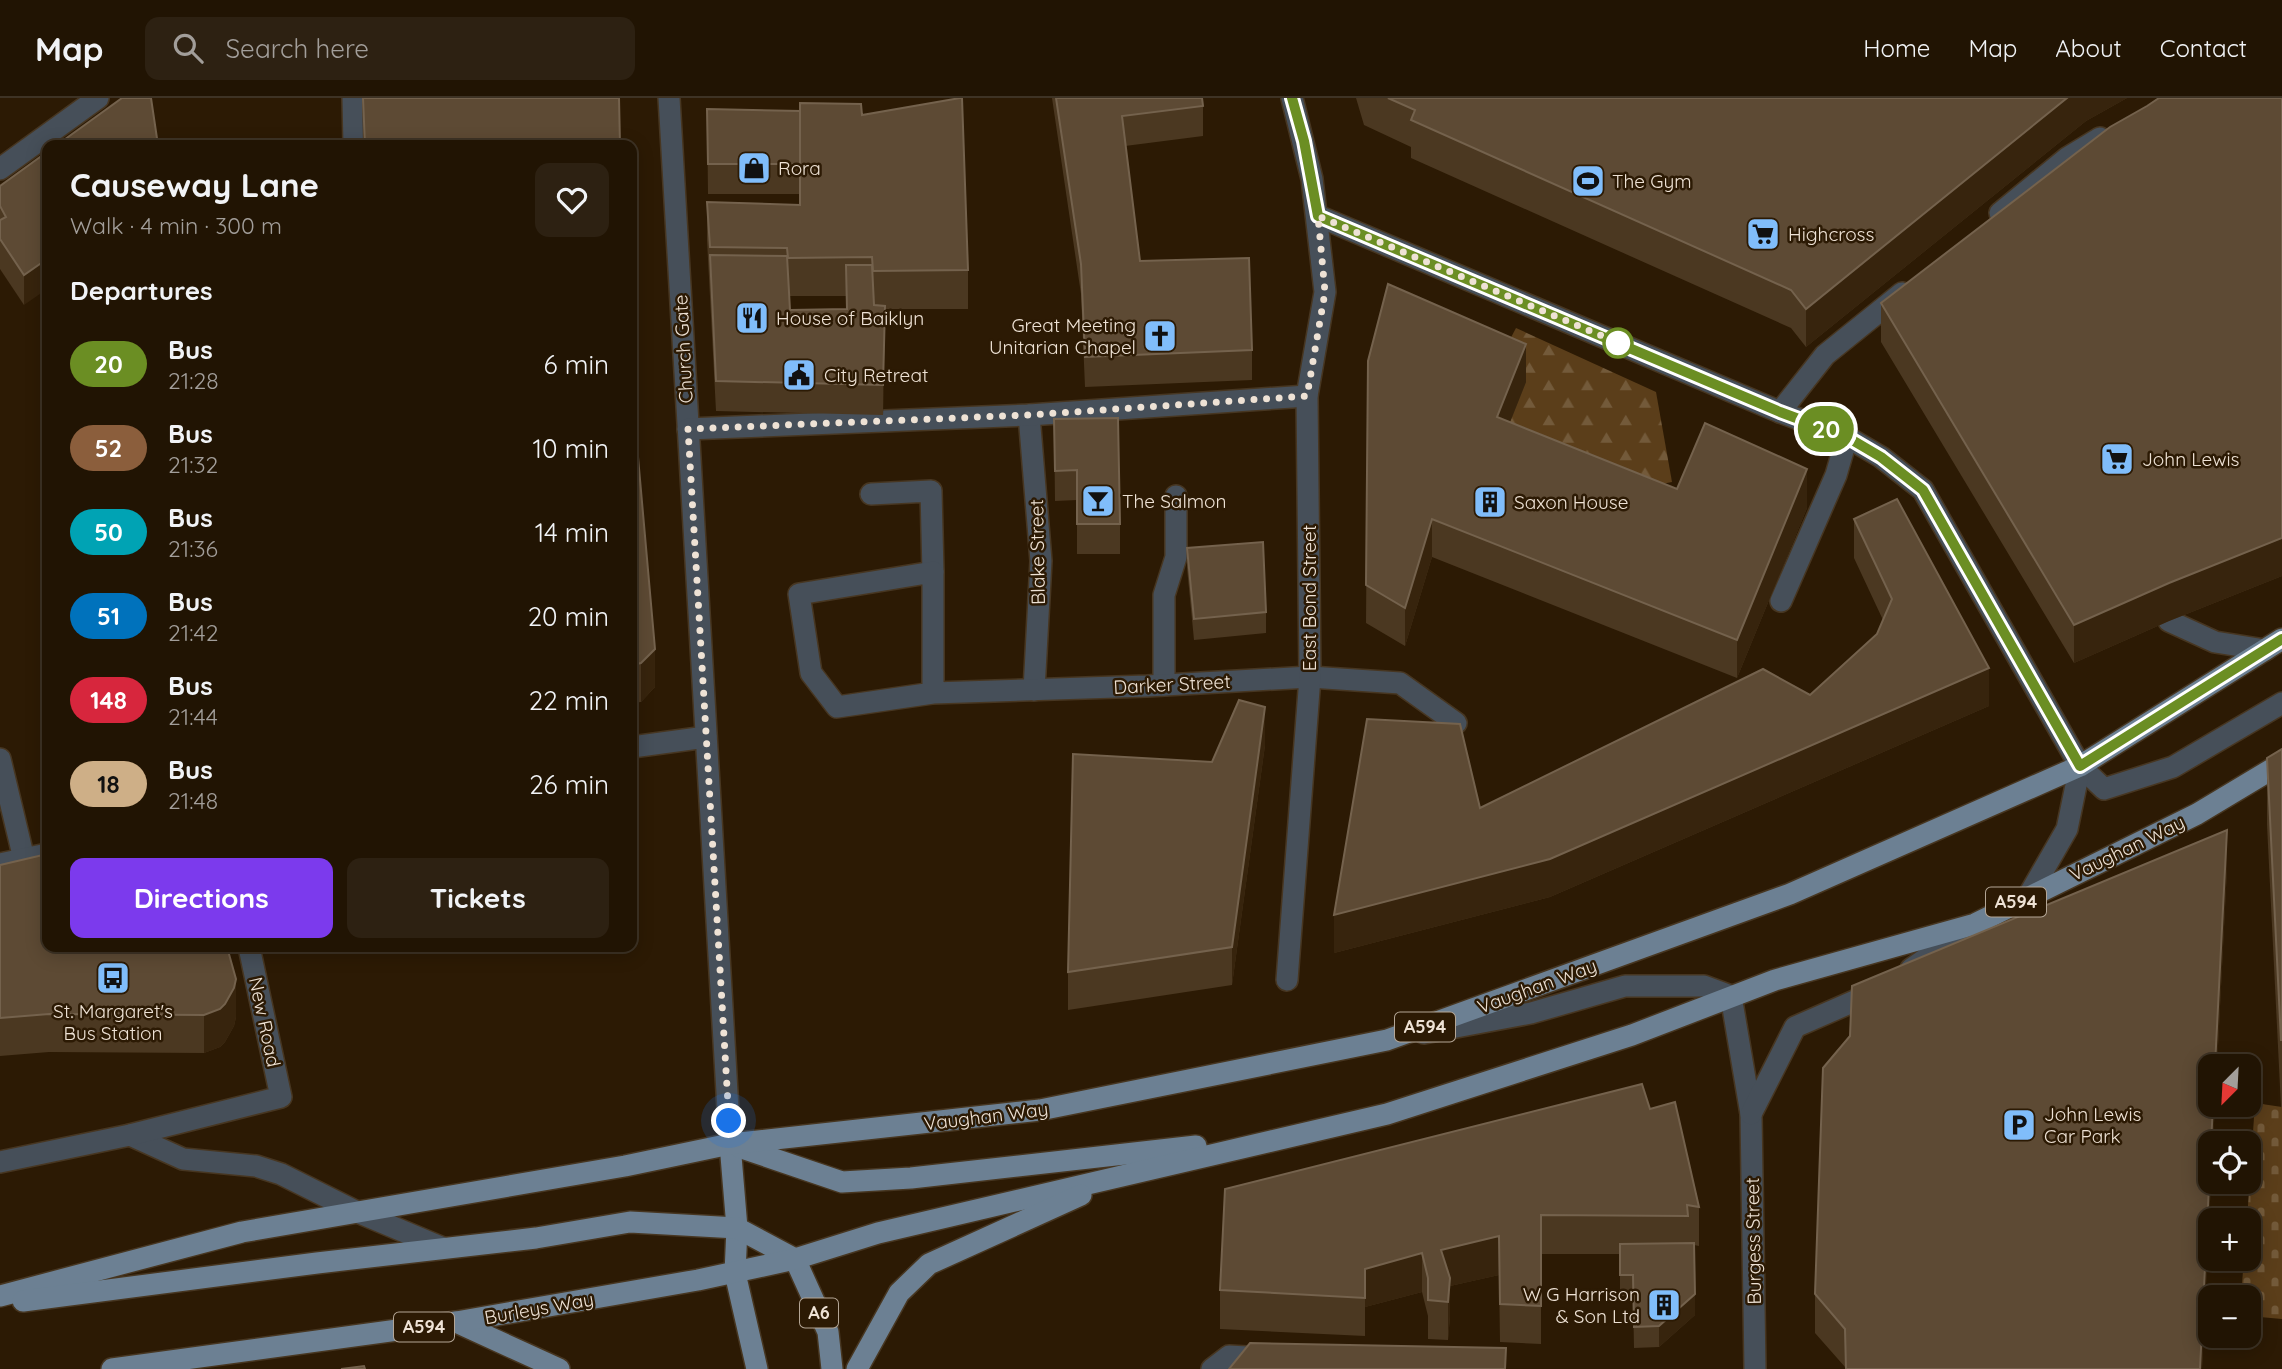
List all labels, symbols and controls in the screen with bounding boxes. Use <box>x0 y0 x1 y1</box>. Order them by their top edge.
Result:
search box <box>145 17 635 80</box>
text: Map <box>35 28 103 69</box>
icon: search <box>169 29 207 67</box>
text: Search here <box>225 32 369 65</box>
text: Home <box>1863 33 1930 63</box>
text: Map <box>1968 33 2017 63</box>
text: About <box>2055 33 2122 63</box>
text: Contact <box>2160 33 2247 63</box>
shop icon: Rora <box>735 149 773 187</box>
place label: Rora <box>778 156 821 180</box>
sports icon: The Gym <box>1569 162 1607 200</box>
button: heart <box>535 163 609 237</box>
text: Causeway Lane <box>70 164 319 205</box>
place label: The Gym <box>1612 169 1692 193</box>
text: Walk · 4 min · 300 m <box>70 211 282 240</box>
supermarket icon: Highcross <box>1744 215 1782 253</box>
place label: Highcross <box>1788 222 1875 246</box>
text: Departures <box>70 274 213 307</box>
street label: Church Gate <box>668 294 698 404</box>
restaurant icon: House of Baiklyn <box>733 299 771 337</box>
place label: House of Baiklyn <box>776 306 924 330</box>
place label: Great Meeting Unitarian Chapel <box>989 313 1136 359</box>
church icon: Great Meeting Unitarian Chapel <box>1141 317 1179 355</box>
unlabelled marker <box>1603 328 1633 358</box>
text: Bus <box>168 333 213 366</box>
text: 6 min <box>544 348 609 381</box>
text: 20 <box>94 349 123 379</box>
public building icon: City Retreat <box>780 356 818 394</box>
place label: City Retreat <box>824 363 928 387</box>
text: 21:28 <box>168 366 219 395</box>
line badge: 20 <box>1794 406 1857 452</box>
text: 20 <box>1812 414 1840 444</box>
text: Bus <box>168 417 213 450</box>
text: 10 min <box>533 432 609 465</box>
text: 52 <box>95 433 122 463</box>
supermarket icon: John Lewis <box>2098 440 2136 478</box>
place label: John Lewis <box>2142 447 2240 471</box>
text: 21:32 <box>168 450 218 479</box>
bar icon: The Salmon <box>1079 482 1117 520</box>
building icon: Saxon House <box>1471 483 1509 521</box>
place label: The Salmon <box>1122 489 1227 513</box>
place label: Saxon House <box>1514 490 1628 514</box>
street label: Blake Street <box>1024 499 1050 605</box>
text: Bus <box>168 501 213 534</box>
text: 14 min <box>535 516 609 549</box>
text: 50 <box>94 517 123 547</box>
street label: East Bond Street <box>1297 525 1321 671</box>
text: 21:36 <box>168 534 218 563</box>
text: Bus <box>168 585 213 618</box>
text: 20 min <box>528 600 609 633</box>
text: 51 <box>97 601 120 631</box>
text: 21:42 <box>168 618 218 647</box>
text: Bus <box>168 669 213 702</box>
street label: Darker Street <box>1113 669 1231 699</box>
text: 22 min <box>529 684 609 717</box>
text: 148 <box>90 685 127 715</box>
text: 21:44 <box>168 702 218 731</box>
text: Bus <box>168 753 213 786</box>
text: 26 min <box>529 768 609 801</box>
text: 18 <box>97 769 120 799</box>
text: 21:48 <box>168 786 218 815</box>
street label: Vaughan Way <box>2065 810 2189 886</box>
button: Directions <box>70 858 333 938</box>
button: Tickets <box>347 858 609 938</box>
road number: A594 <box>1986 888 2046 916</box>
street label: Vaughan Way <box>1474 953 1600 1019</box>
bus stop icon: St. Margaret's Bus Station <box>94 959 132 997</box>
street label: New Road <box>244 975 286 1069</box>
place label: St. Margaret's Bus Station <box>53 999 173 1045</box>
road number: A594 <box>1395 1012 1455 1042</box>
north arrow <box>2198 1054 2261 1116</box>
map controls <box>2198 1054 2261 1348</box>
street label: Vaughan Way <box>922 1096 1050 1136</box>
place label: John Lewis Car Park <box>2044 1102 2142 1148</box>
your location <box>711 1103 746 1138</box>
parking icon: John Lewis Car Park <box>2000 1106 2038 1144</box>
button: locate <box>2198 1131 2261 1194</box>
street label: Burgess Street <box>1740 1177 1766 1305</box>
button: + <box>2198 1208 2261 1271</box>
place label: W G Harrison & Son Ltd <box>1523 1282 1640 1328</box>
button: − <box>2198 1285 2261 1348</box>
building icon: W G Harrison & Son Ltd <box>1645 1286 1683 1324</box>
street label: Burleys Way <box>482 1287 596 1329</box>
road number: A6 <box>800 1298 838 1328</box>
road number: A594 <box>394 1312 454 1342</box>

